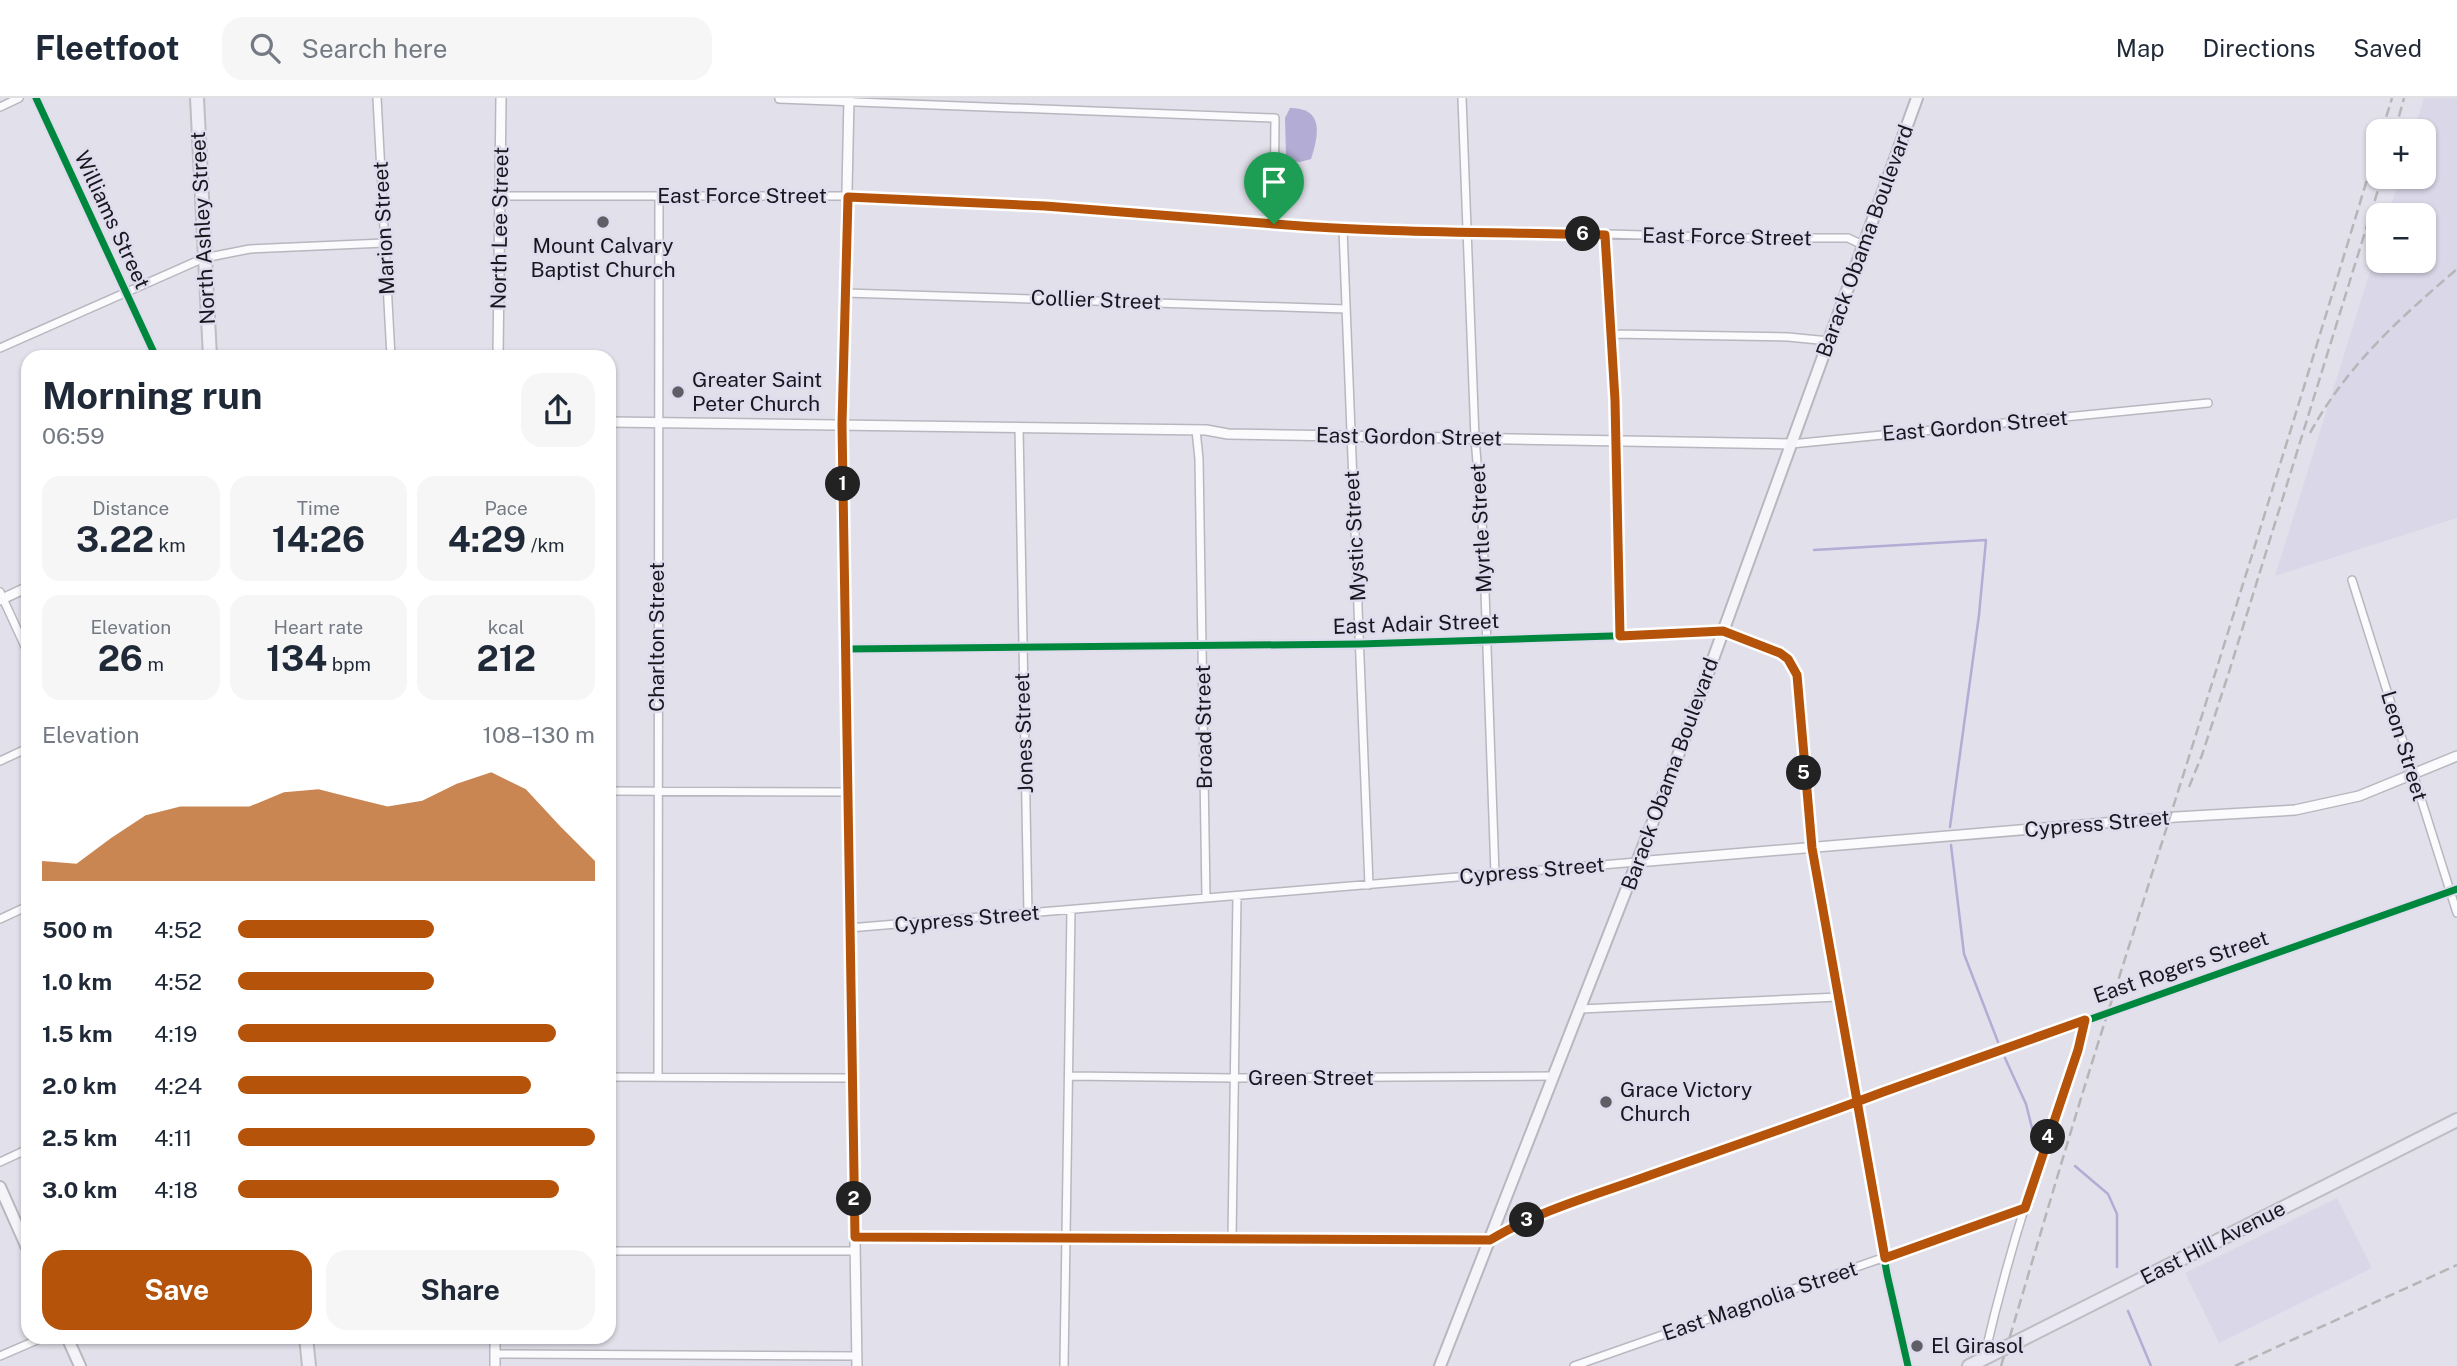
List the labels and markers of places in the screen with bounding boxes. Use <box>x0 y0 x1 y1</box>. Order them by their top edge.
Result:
pin <box>1244 152 1304 224</box>
marker: Mount Calvary Baptist Church <box>595 214 611 230</box>
pin: 6 <box>1566 216 1600 252</box>
place label: Mount Calvary Baptist Church <box>530 233 676 282</box>
place label: Greater Saint Peter Church <box>692 367 822 416</box>
marker: Greater Saint Peter Church <box>670 384 686 400</box>
pin: 1 <box>826 466 860 502</box>
pin: 5 <box>1786 756 1822 790</box>
place label: Grace Victory Church <box>1620 1077 1752 1126</box>
marker: Grace Victory Church <box>1598 1094 1614 1110</box>
pin: 4 <box>2030 1119 2066 1154</box>
pin: 2 <box>836 1182 872 1216</box>
pin: 3 <box>1510 1202 1544 1238</box>
place label: El Girasol <box>1931 1333 2024 1358</box>
marker: El Girasol <box>1909 1338 1925 1354</box>

